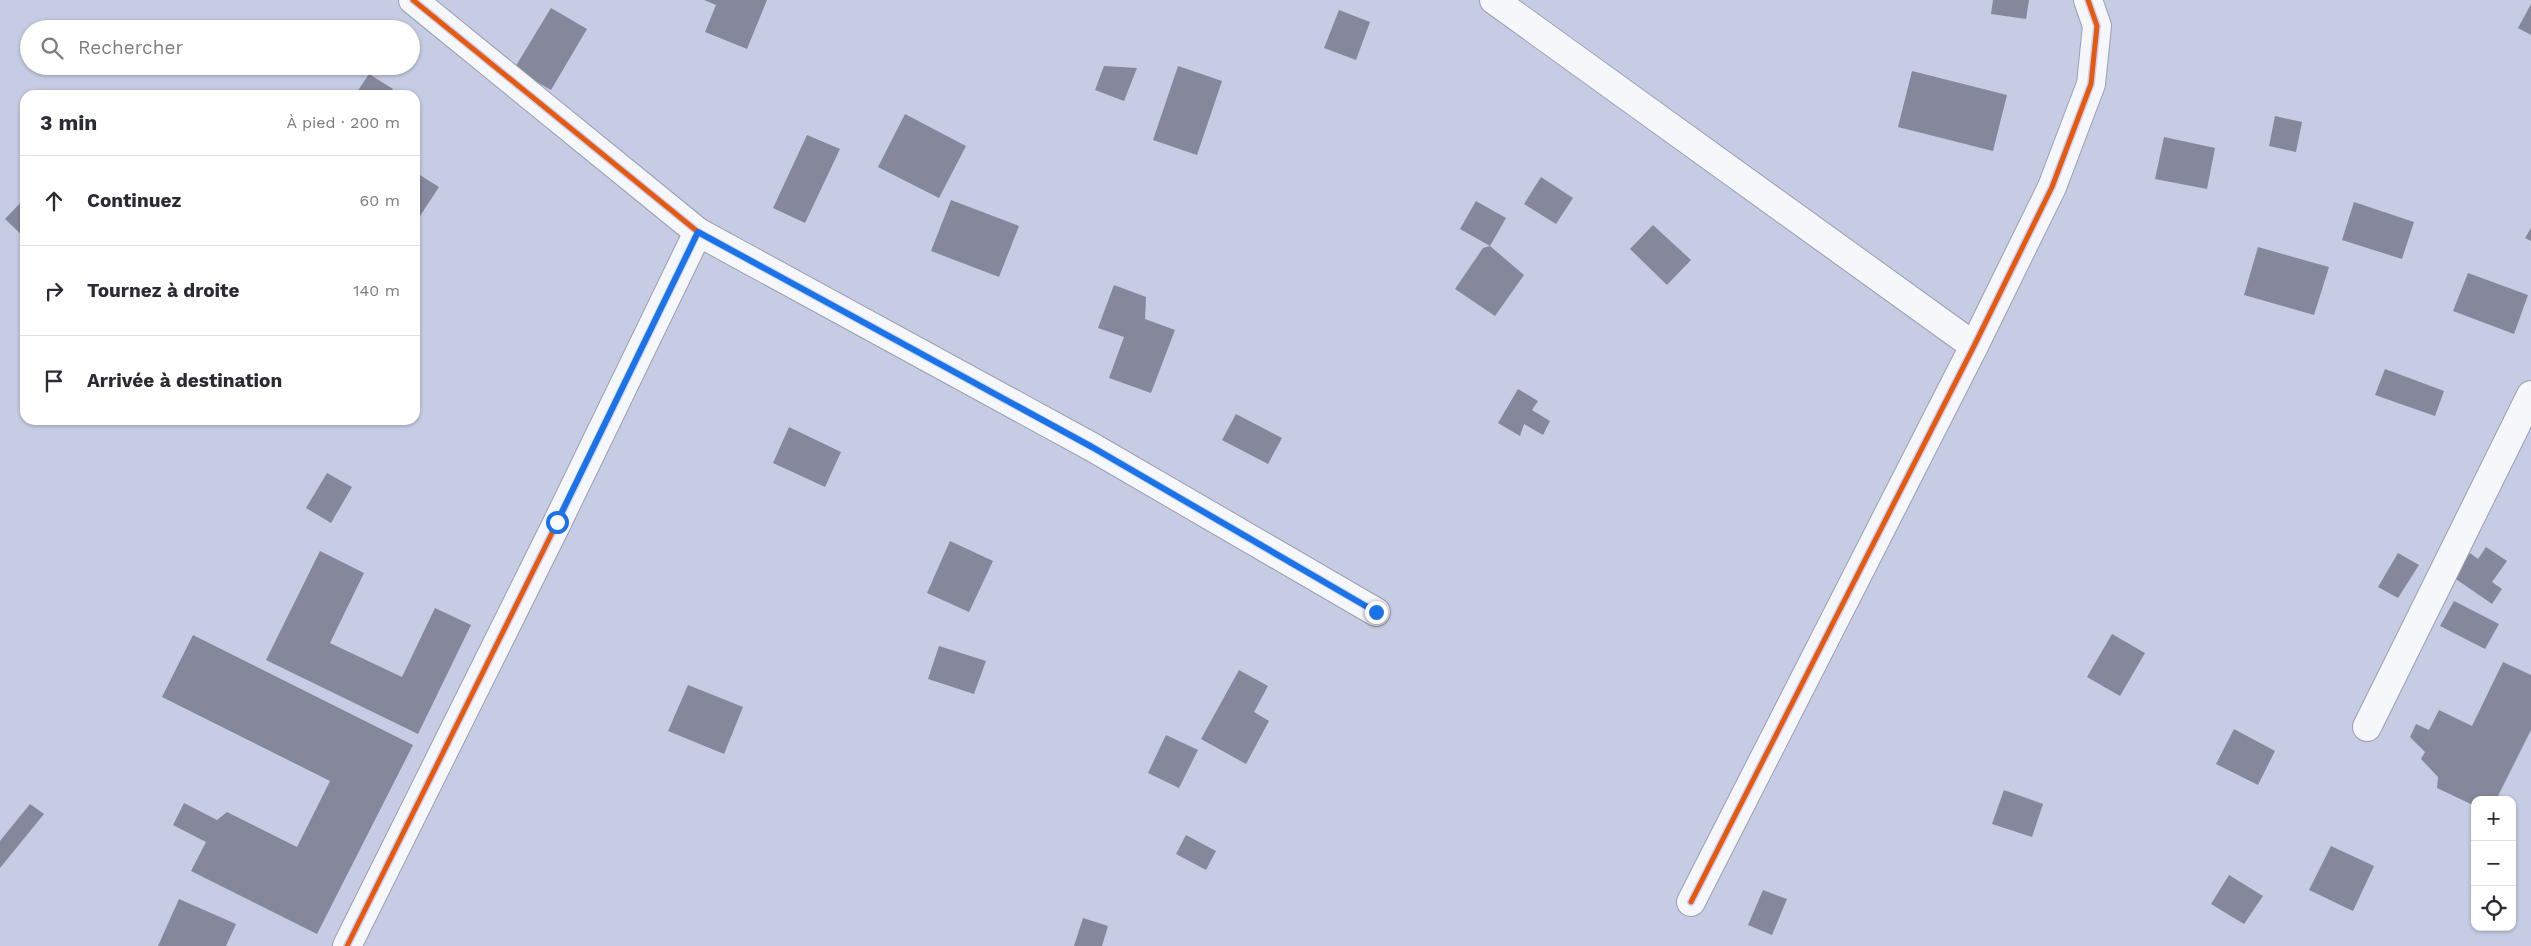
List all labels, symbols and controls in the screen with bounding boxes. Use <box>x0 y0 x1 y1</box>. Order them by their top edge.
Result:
search box <box>20 20 420 75</box>
icon: search <box>38 34 66 62</box>
text: Rechercher <box>78 36 183 59</box>
text: 3 min <box>40 110 97 135</box>
text: À pied · 200 m <box>287 113 400 132</box>
icon: ahead <box>40 187 68 215</box>
text: Continuez <box>87 189 181 212</box>
text: 60 m <box>360 191 400 210</box>
icon: right <box>40 277 68 305</box>
text: Tournez à droite <box>87 279 239 302</box>
text: 140 m <box>353 281 400 300</box>
icon: arrive <box>40 367 68 395</box>
text: Arrivée à destination <box>87 369 282 392</box>
route start <box>546 511 569 534</box>
route end <box>1365 601 1388 624</box>
map controls <box>2471 796 2516 931</box>
button: + <box>2471 796 2516 841</box>
button: − <box>2471 841 2516 886</box>
button: locate <box>2471 886 2516 931</box>

